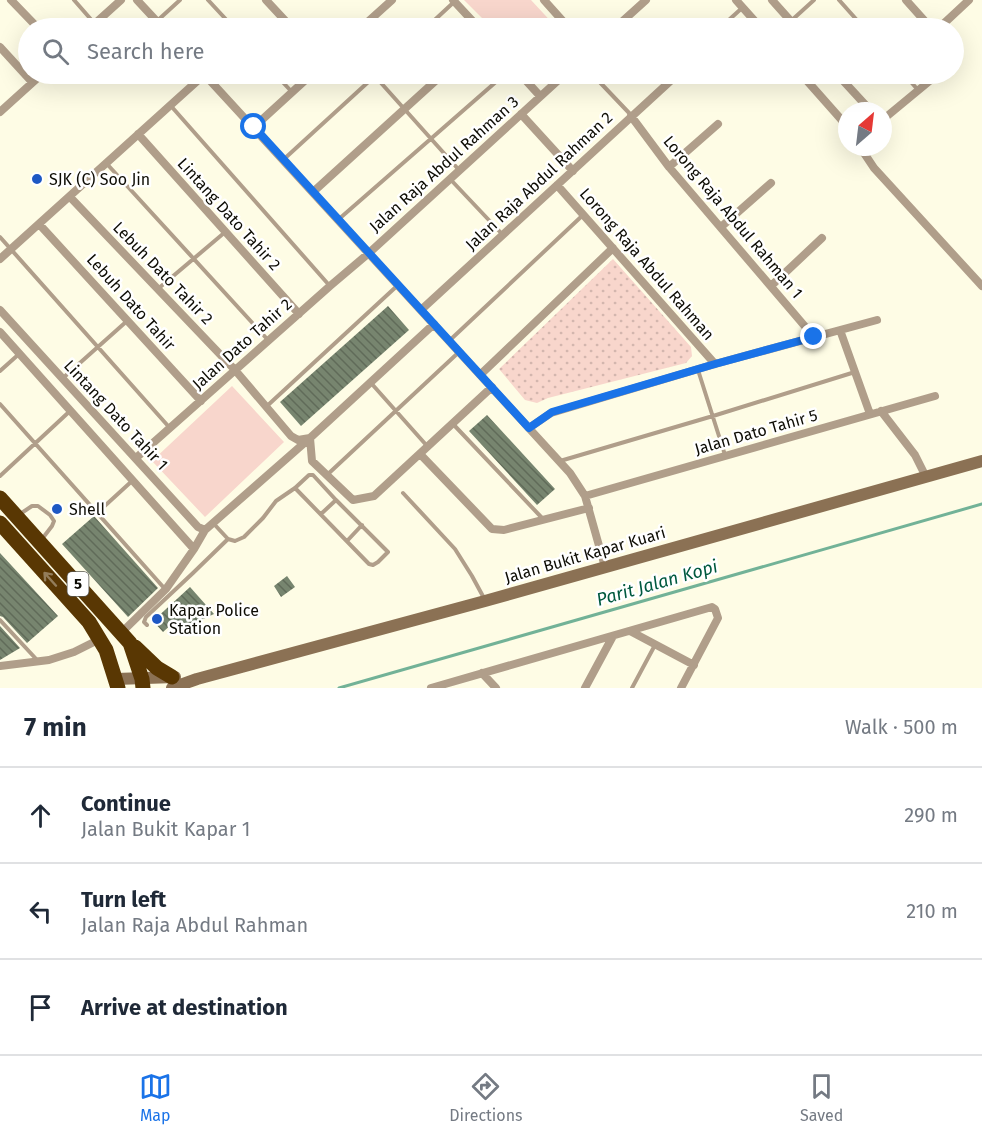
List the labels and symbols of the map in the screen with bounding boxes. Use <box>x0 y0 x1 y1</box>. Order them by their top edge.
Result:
street label: Jalan Raja Abdul Rahman 3 <box>366 92 522 236</box>
north arrow <box>838 102 892 156</box>
street label: Jalan Raja Abdul Rahman 2 <box>462 108 616 254</box>
route start <box>240 113 266 139</box>
street label: Lorong Raja Abdul Rahman 1 <box>659 132 807 302</box>
street label: Lintang Dato Tahir 2 <box>174 154 284 274</box>
place label: SJK (C) Soo Jin <box>49 170 150 189</box>
marker: SJK (C) Soo Jin <box>30 172 44 186</box>
street label: Lorong Raja Abdul Rahman <box>576 184 718 344</box>
street label: Lebuh Dato Tahir 2 <box>109 218 217 328</box>
street label: Lebuh Dato Tahir <box>83 250 179 354</box>
street label: Jalan Dato Tahir 2 <box>189 294 295 393</box>
route end <box>800 323 826 349</box>
street label: Lintang Dato Tahir 1 <box>60 356 172 474</box>
street label: Jalan Dato Tahir 5 <box>692 405 820 459</box>
place label: Shell <box>69 500 106 519</box>
marker: Shell <box>50 502 64 516</box>
street label: Jalan Bukit Kapar Kuari <box>502 523 668 587</box>
water label: Parit Jalan Kopi <box>594 555 720 611</box>
one-way arrow <box>43 572 57 587</box>
road number: 5 <box>68 572 88 596</box>
place label: Kapar Police Station <box>169 601 259 638</box>
marker: Kapar Police Station <box>150 612 164 626</box>

